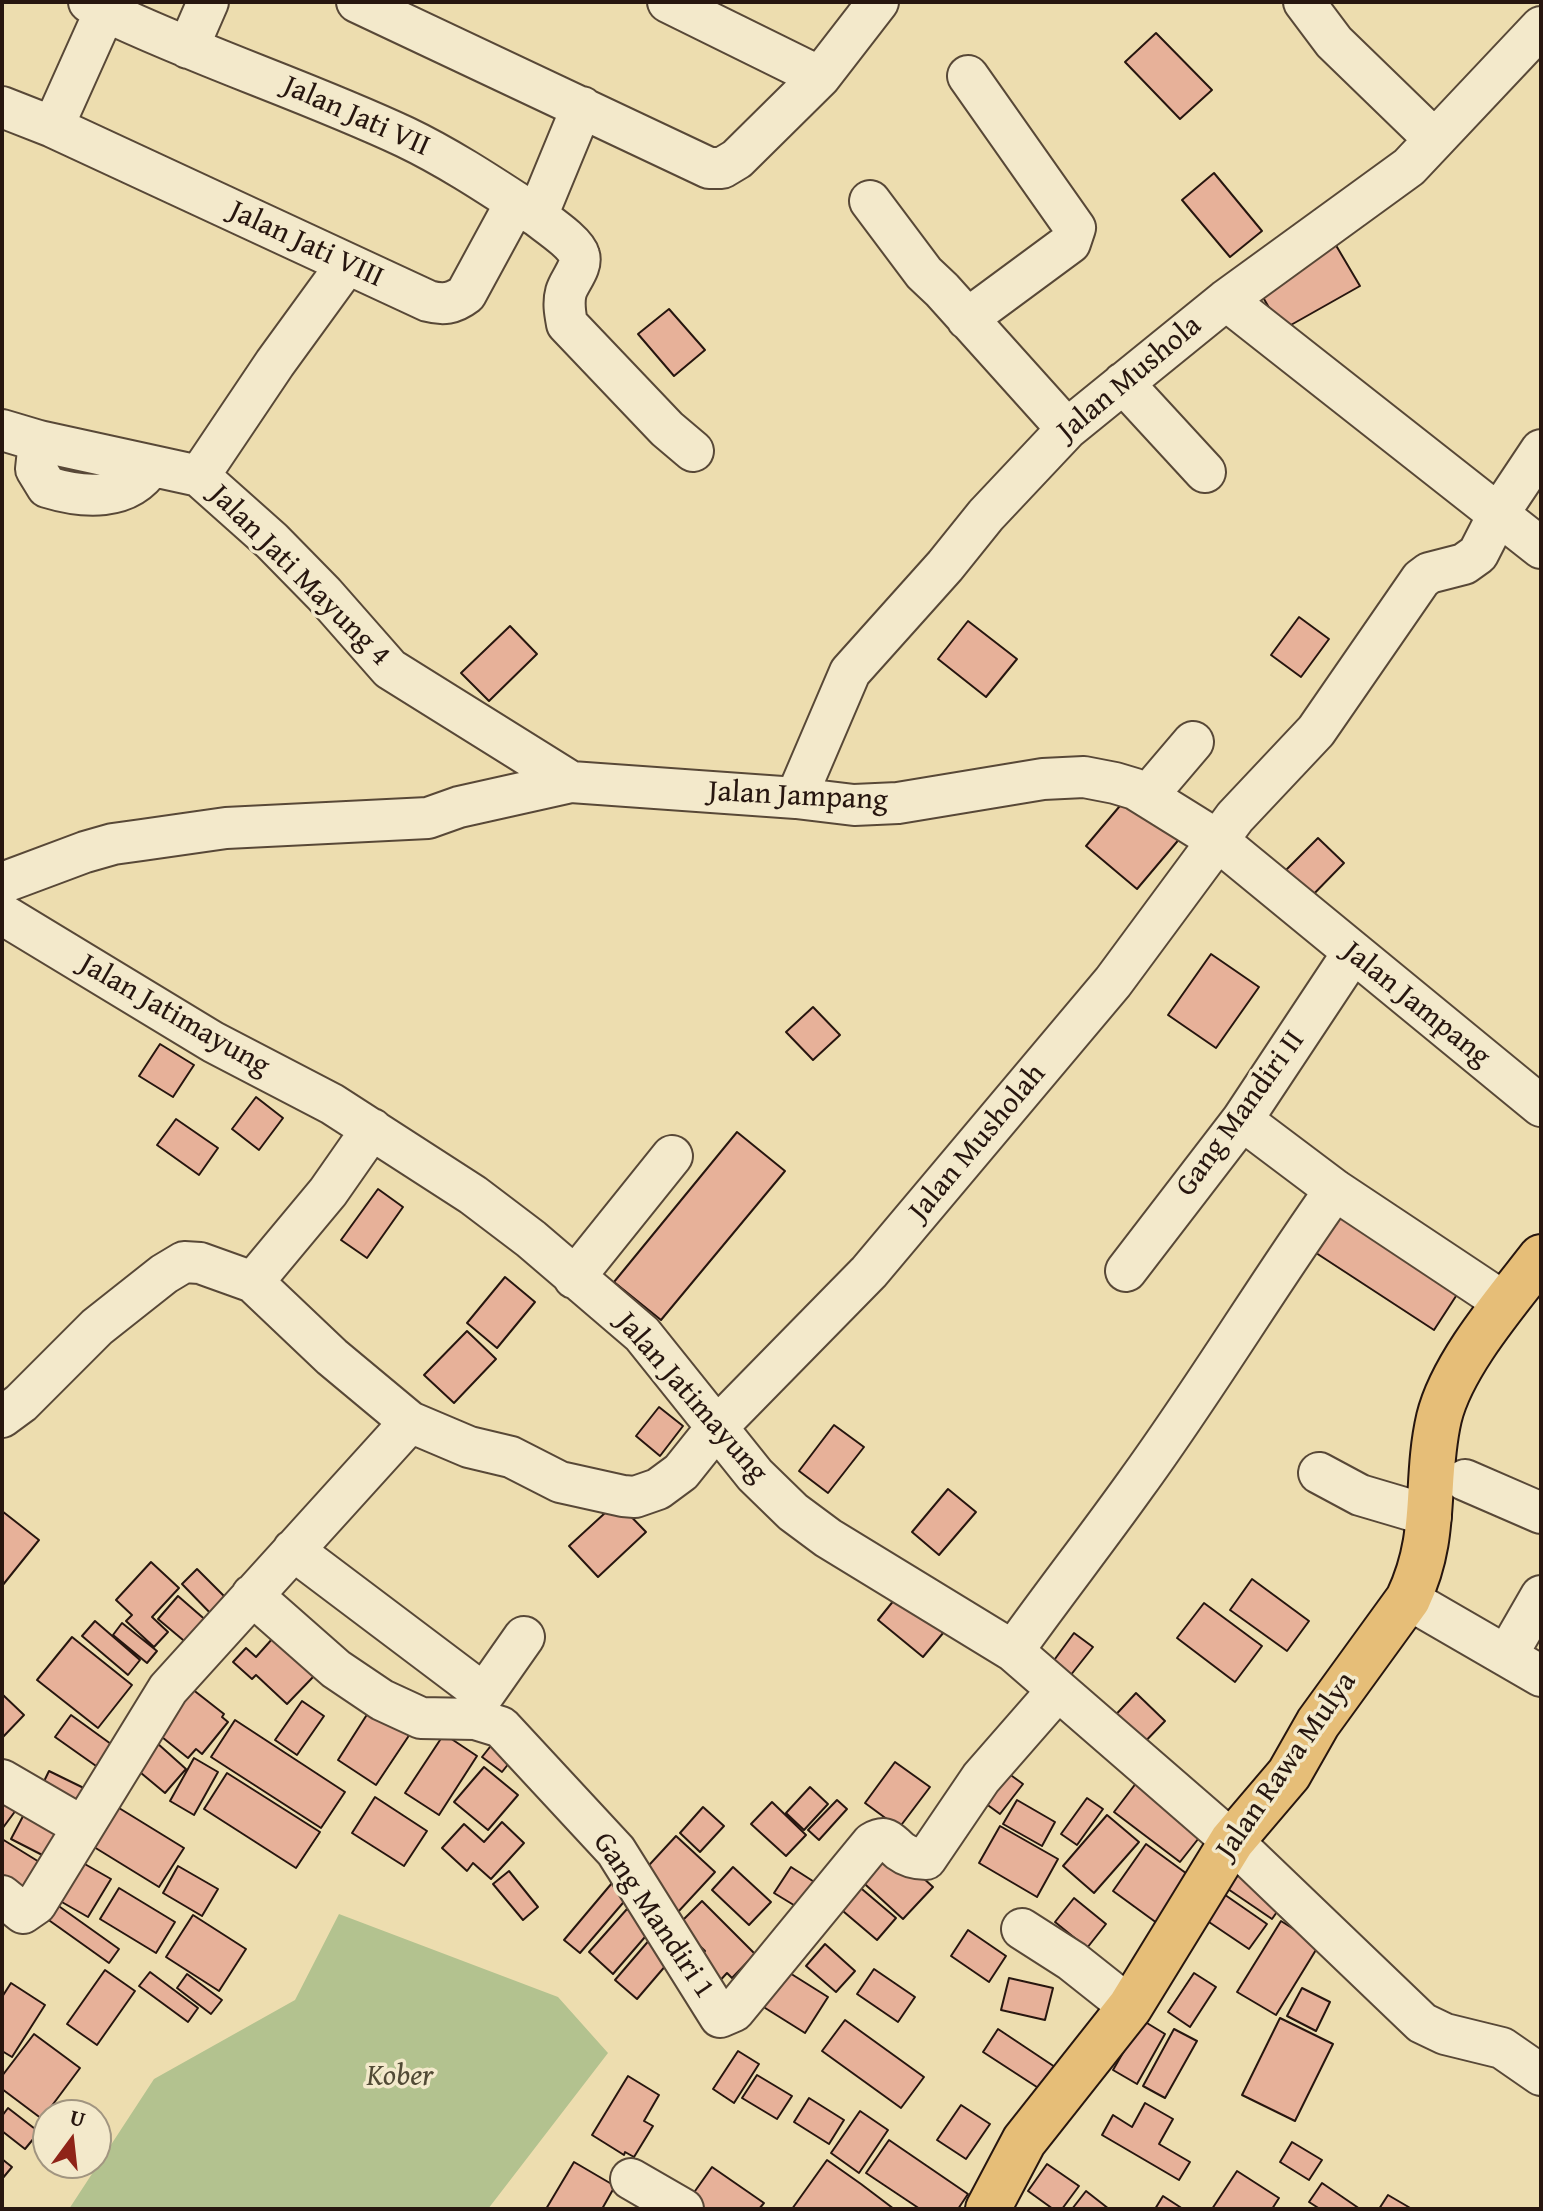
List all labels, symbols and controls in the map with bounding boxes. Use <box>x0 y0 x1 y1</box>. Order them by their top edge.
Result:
street label: Jalan Jati VII <box>277 69 435 165</box>
street label: Jalan Jati VIII <box>223 194 389 296</box>
street label: Jalan Mushola <box>1051 308 1209 450</box>
street label: Jalan Jati Mayung 4 <box>201 478 397 674</box>
street label: Jalan Jampang <box>707 774 889 820</box>
street label: Jalan Jampang <box>1335 934 1497 1076</box>
street label: Jalan Jatimayung <box>72 947 276 1085</box>
street label: Gang Mandiri II <box>1169 1024 1313 1204</box>
street label: Jalan Musholah <box>902 1057 1054 1229</box>
street label: Jalan Jatimayung <box>607 1305 775 1491</box>
street label: Jalan Rawa Mulya <box>1209 1665 1365 1867</box>
street label: Gang Mandiri 1 <box>584 1826 722 2006</box>
park label: Kober <box>366 2059 434 2095</box>
north arrow <box>32 2099 112 2179</box>
text: U <box>66 2100 89 2135</box>

